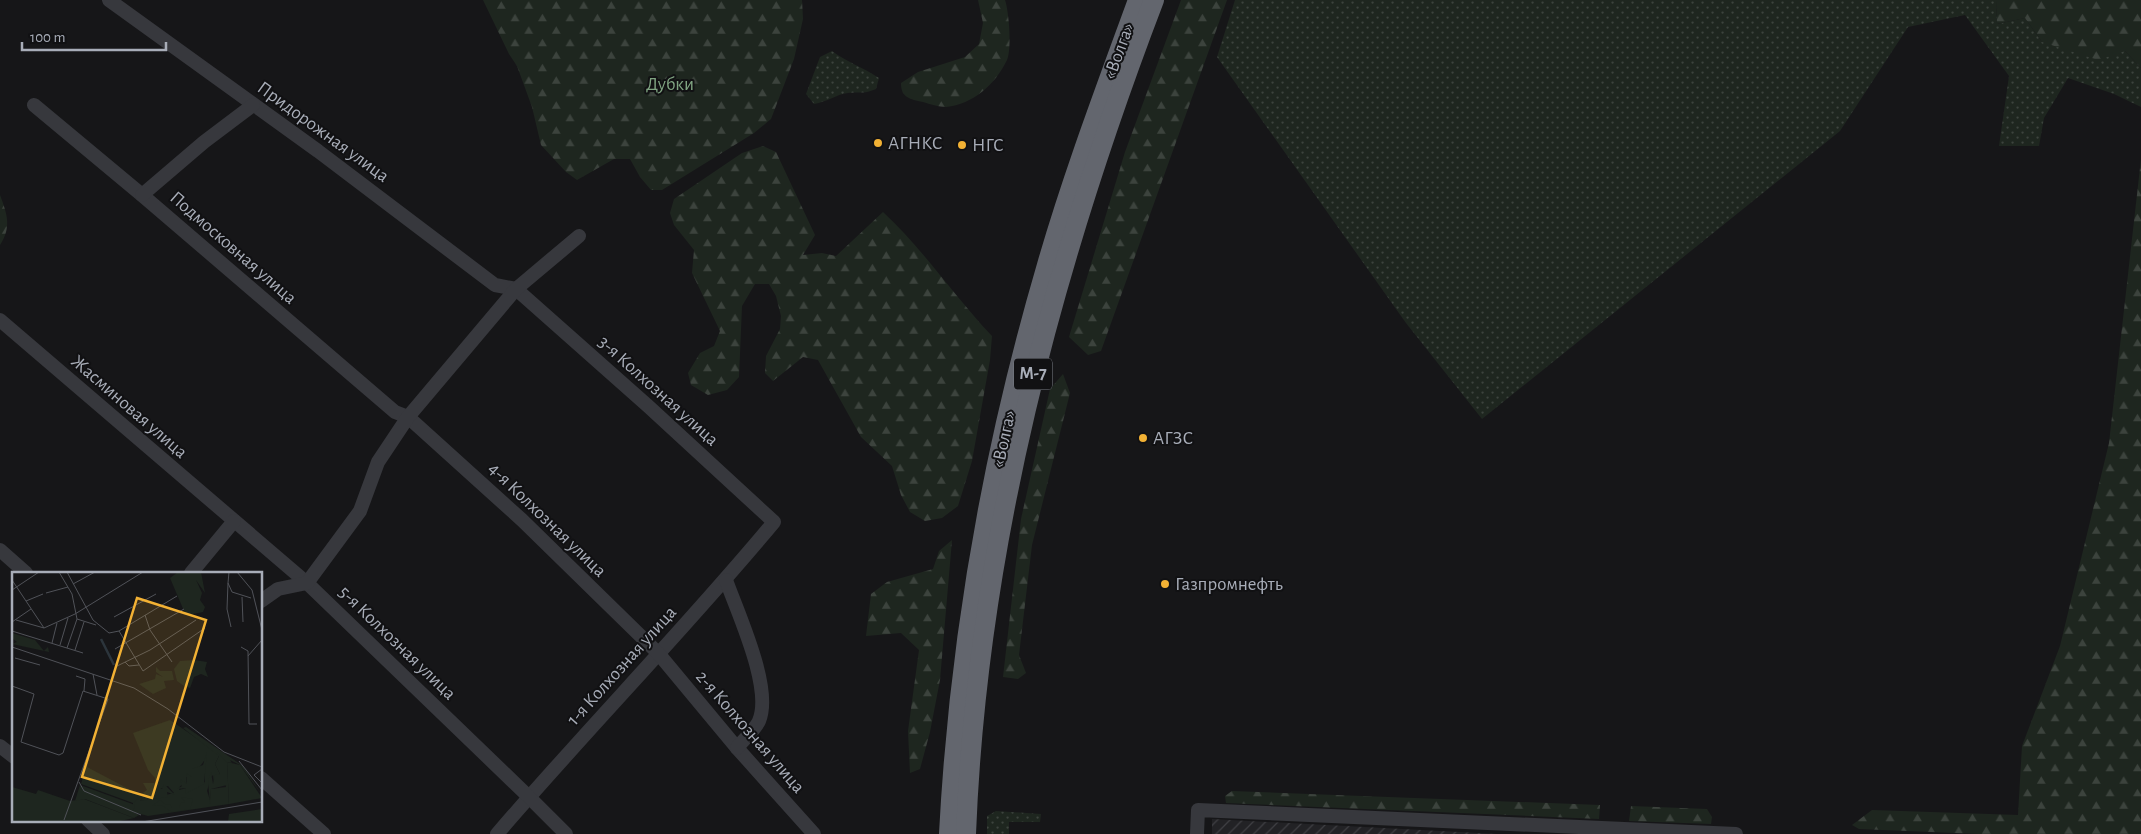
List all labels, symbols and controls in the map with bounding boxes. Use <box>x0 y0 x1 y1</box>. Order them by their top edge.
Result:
scale bar <box>22 20 166 52</box>
street label: «Волга» <box>1100 20 1138 82</box>
text: 100 m <box>30 30 65 45</box>
park label: Дубки <box>646 75 694 94</box>
street label: Придорожная улица <box>254 78 393 186</box>
place label: АГНКС <box>888 134 943 153</box>
place label: НГС <box>972 136 1004 155</box>
marker: АГНКС <box>872 137 884 149</box>
marker: НГС <box>956 139 968 151</box>
street label: Подмосковная улица <box>166 188 300 308</box>
street label: 3-я Колхозная улица <box>594 332 722 450</box>
street label: Жасминовая улица <box>67 352 191 463</box>
road number: М-7 <box>1014 358 1052 389</box>
street label: «Волга» <box>989 408 1019 470</box>
place label: АГЗС <box>1153 429 1193 448</box>
marker: АГЗС <box>1137 432 1149 444</box>
street label: 4-я Колхозная улица <box>484 459 610 581</box>
inset map <box>12 572 262 822</box>
place label: Газпромнефть <box>1175 575 1283 594</box>
marker: Газпромнефть <box>1159 578 1171 590</box>
street label: 5-я Колхозная улица <box>335 582 459 704</box>
street label: 1-я Колхозная улица <box>564 602 681 729</box>
street label: 2-я Колхозная улица <box>692 667 808 797</box>

